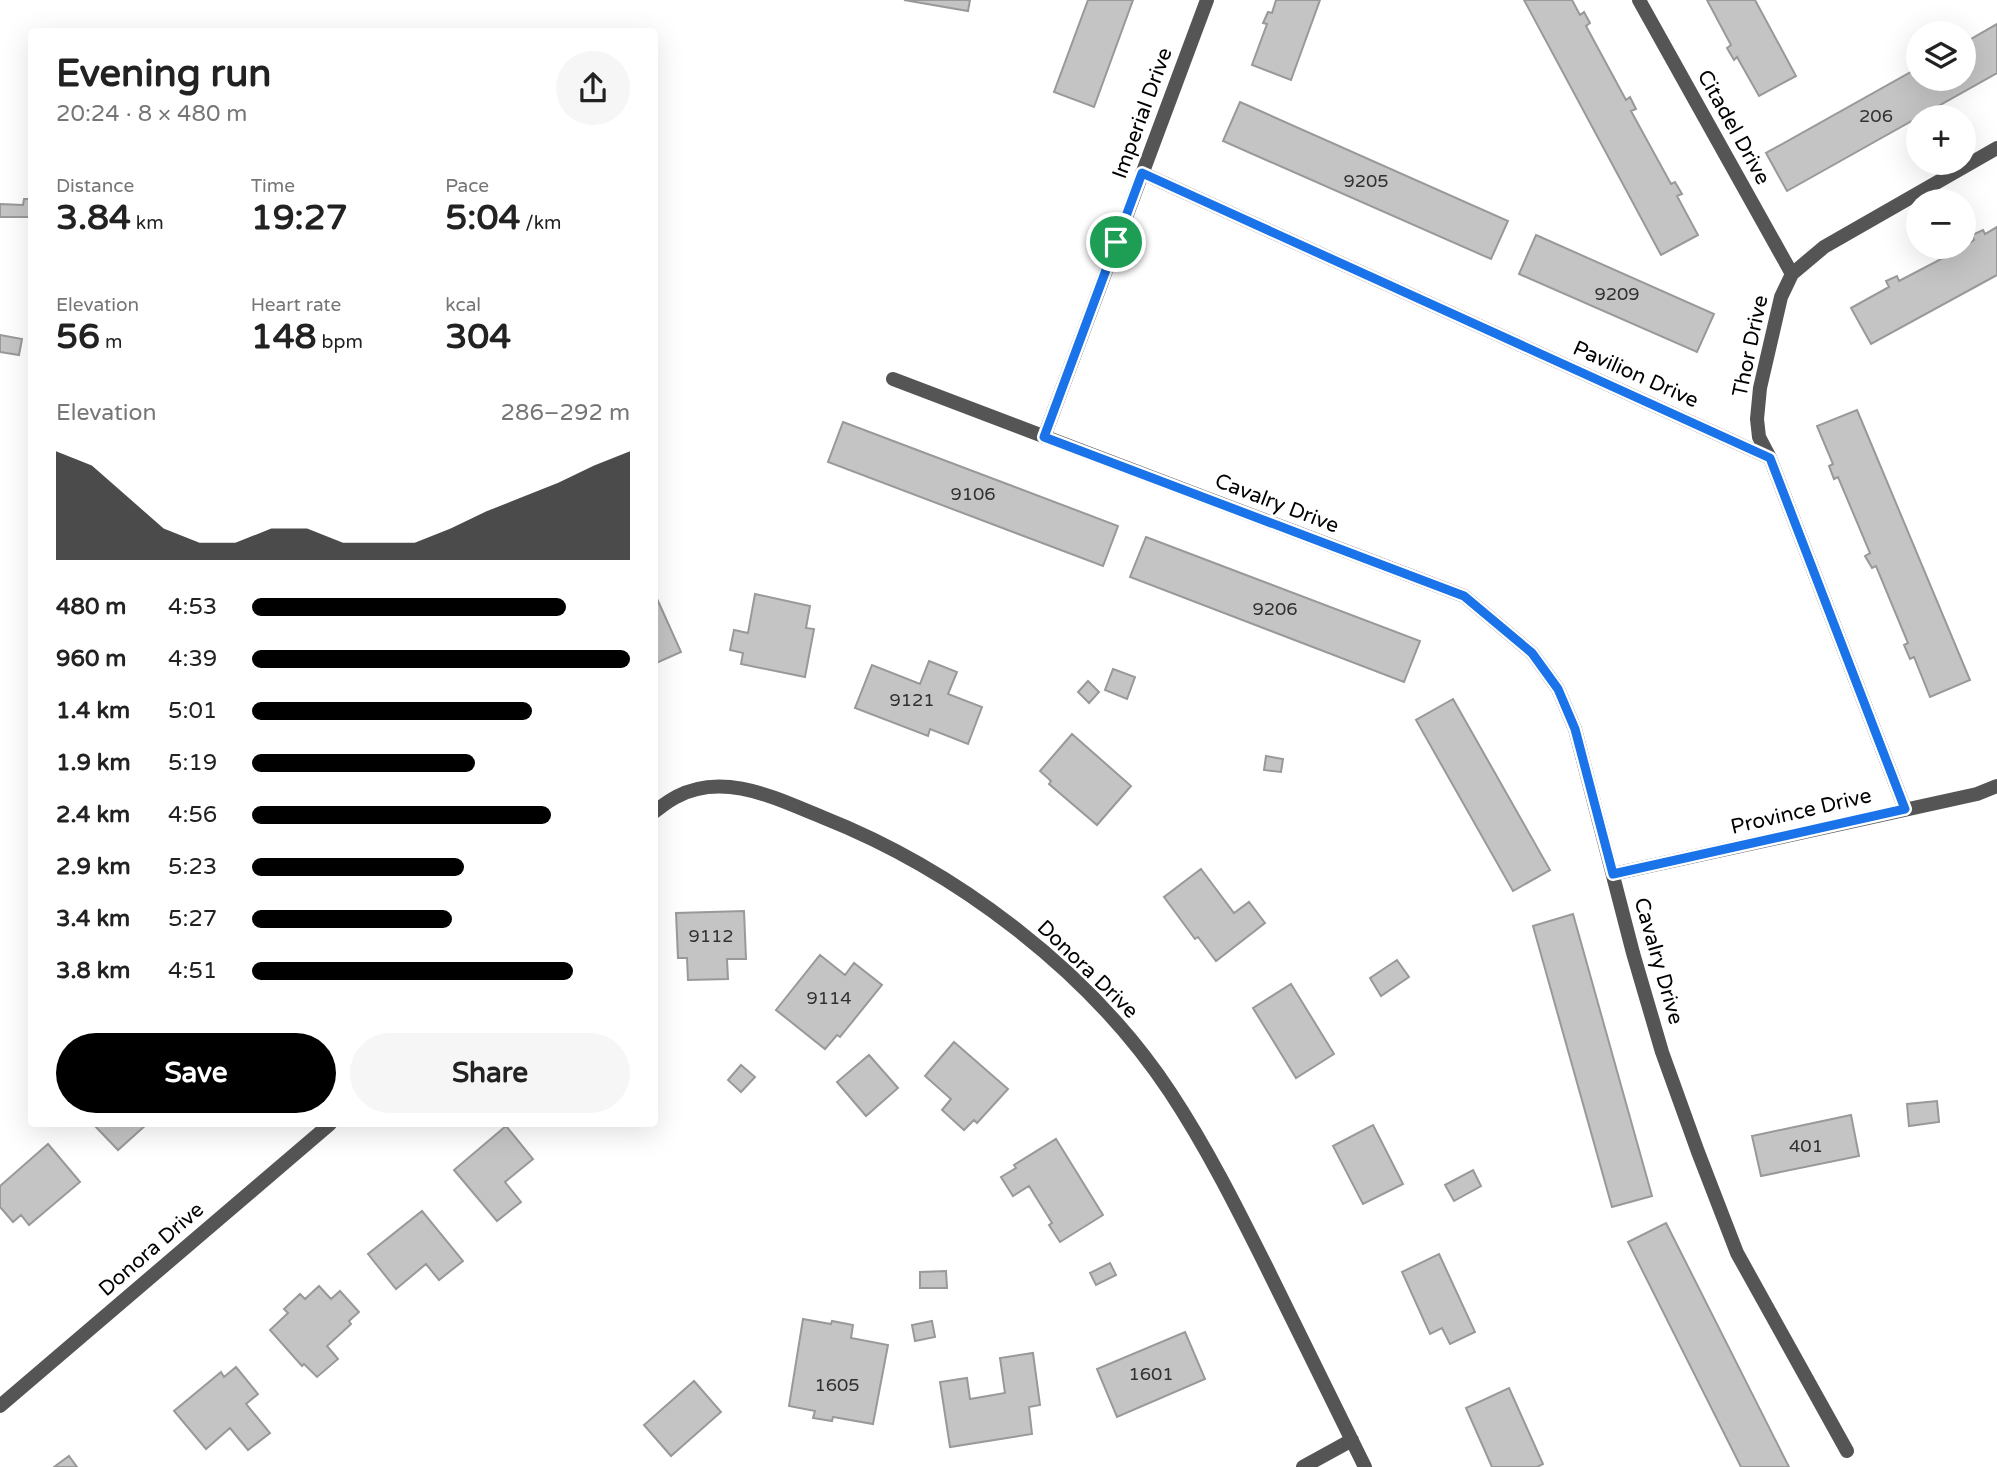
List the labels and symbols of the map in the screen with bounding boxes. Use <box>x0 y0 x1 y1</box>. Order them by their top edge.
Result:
street label: Imperial Drive <box>1107 44 1178 182</box>
street label: Citadel Drive <box>1692 66 1775 189</box>
house number: 206 <box>1859 105 1893 127</box>
house number: 9205 <box>1343 170 1389 192</box>
pin <box>1086 212 1146 272</box>
house number: 9209 <box>1594 283 1640 305</box>
street label: Thor Drive <box>1728 293 1773 399</box>
street label: Pavilion Drive <box>1569 336 1703 413</box>
street label: Cavalry Drive <box>1211 468 1342 539</box>
house number: 9106 <box>950 483 996 505</box>
house number: 9206 <box>1252 598 1298 620</box>
house number: 9121 <box>889 689 935 711</box>
street label: Province Drive <box>1728 783 1874 840</box>
street label: Cavalry Drive <box>1628 895 1689 1028</box>
street label: Donora Drive <box>1032 915 1143 1024</box>
house number: 9112 <box>688 925 734 947</box>
house number: 9114 <box>806 987 852 1009</box>
house number: 401 <box>1789 1135 1823 1157</box>
street label: Donora Drive <box>94 1197 209 1302</box>
house number: 1601 <box>1128 1363 1174 1385</box>
house number: 1605 <box>814 1374 860 1396</box>

